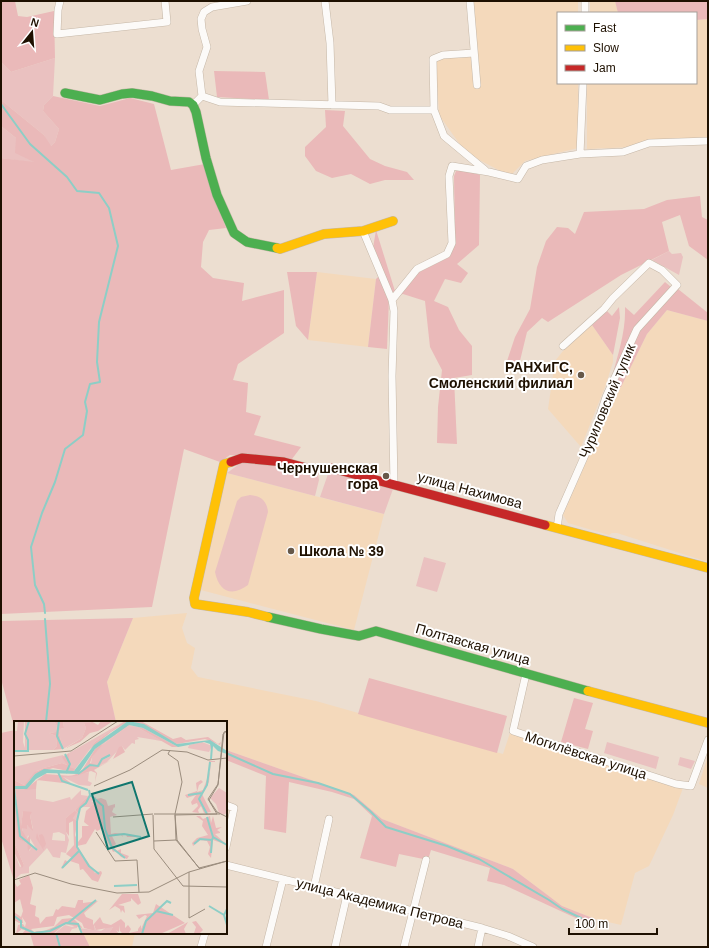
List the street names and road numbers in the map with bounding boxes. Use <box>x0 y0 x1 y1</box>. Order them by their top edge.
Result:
street label: Чуриловский тупик <box>576 340 639 461</box>
street label: улица Нахимова <box>416 468 524 512</box>
street label: Полтавская улица <box>414 620 532 668</box>
street label: Могилёвская улица <box>523 728 649 782</box>
street label: улица Академика Петрова <box>295 874 466 932</box>

